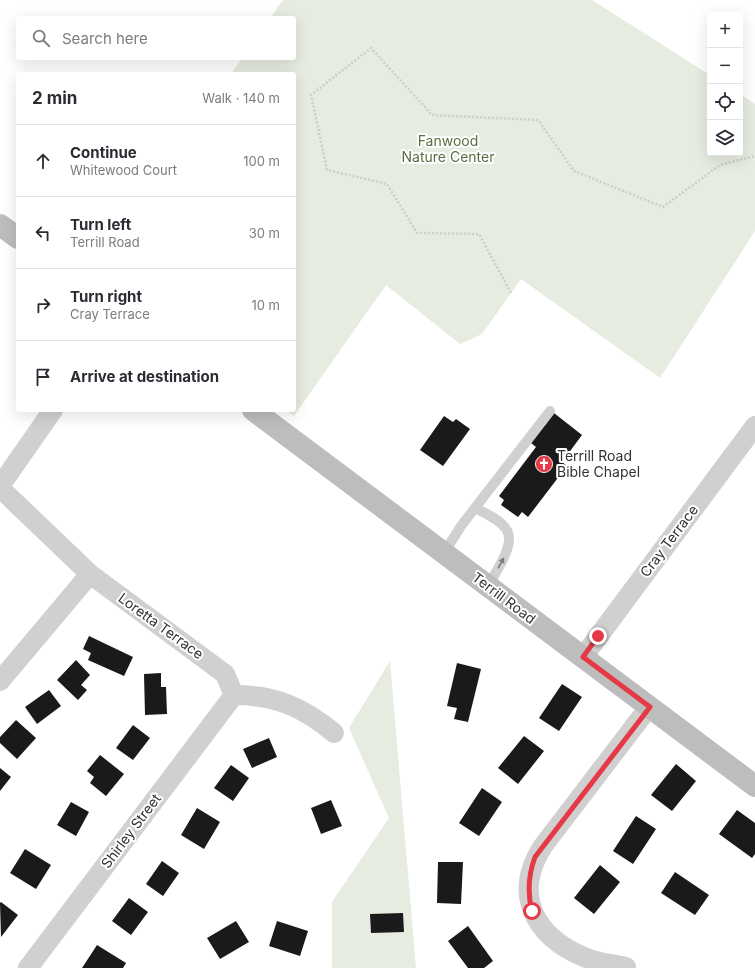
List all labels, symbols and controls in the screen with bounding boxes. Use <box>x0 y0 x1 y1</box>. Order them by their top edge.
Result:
map controls <box>707 12 743 156</box>
button: + <box>707 12 743 48</box>
search box <box>16 16 296 60</box>
icon: search <box>30 27 52 49</box>
text: Search here <box>62 29 148 48</box>
button: − <box>707 48 743 84</box>
button: locate <box>707 84 743 120</box>
text: 2 min <box>32 88 77 108</box>
text: Walk · 140 m <box>202 90 280 106</box>
button: layers <box>707 120 743 156</box>
park label: Fanwood Nature Center <box>402 132 494 165</box>
text: Continue <box>70 143 137 162</box>
icon: ahead <box>32 150 54 172</box>
text: 100 m <box>243 153 280 169</box>
text: Whitewood Court <box>70 162 177 178</box>
text: Turn left <box>70 215 131 234</box>
icon: left <box>32 222 54 244</box>
text: 30 m <box>249 225 280 241</box>
text: Terrill Road <box>70 234 140 250</box>
text: Turn right <box>70 287 142 306</box>
icon: right <box>32 294 54 316</box>
text: 10 m <box>251 297 280 313</box>
text: Cray Terrace <box>70 306 150 322</box>
icon: arrive <box>32 366 54 388</box>
text: Arrive at destination <box>70 367 219 386</box>
place label: Terrill Road Bible Chapel <box>557 447 640 480</box>
church icon: Terrill Road Bible Chapel <box>534 454 554 474</box>
street label: Cray Terrace <box>636 501 701 580</box>
one-way arrow <box>498 557 505 568</box>
street label: Terrill Road <box>469 568 539 627</box>
street label: Loretta Terrace <box>115 589 207 662</box>
route end <box>589 627 607 645</box>
street label: Shirley Street <box>97 790 164 871</box>
route start <box>523 902 541 920</box>

